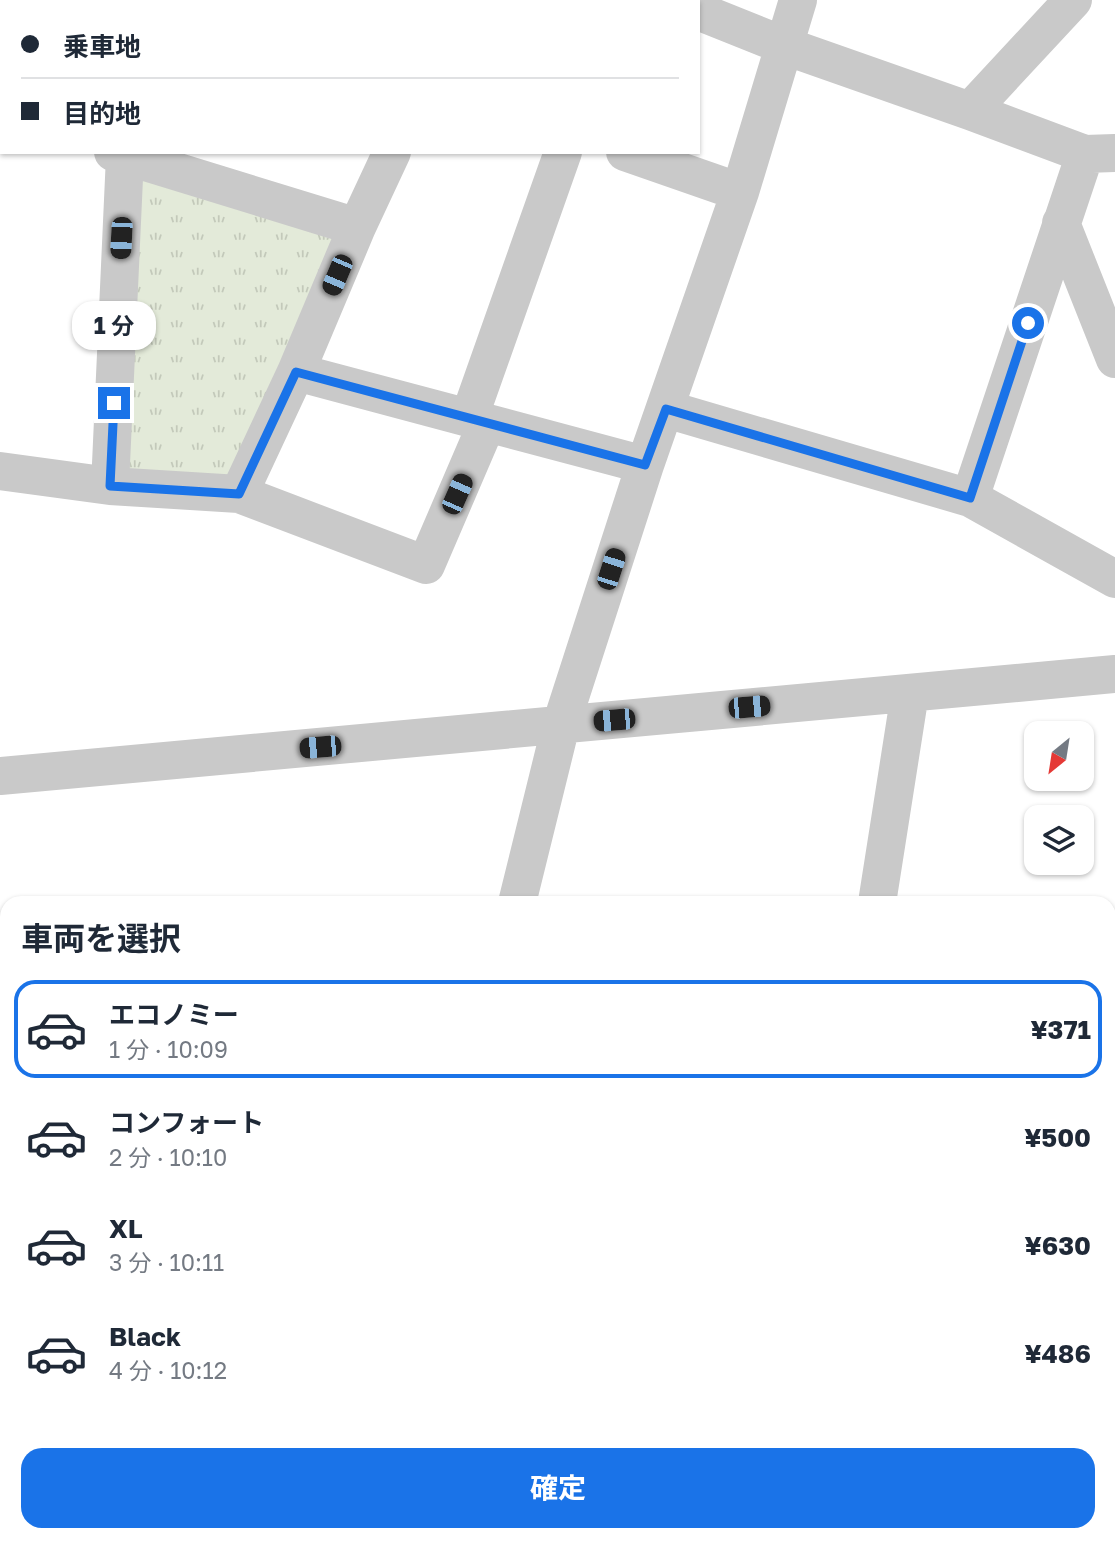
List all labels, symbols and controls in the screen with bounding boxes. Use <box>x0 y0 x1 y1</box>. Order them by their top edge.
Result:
text: 乗車地 <box>63 31 141 62</box>
text: 目的地 <box>63 98 141 129</box>
car <box>110 216 133 260</box>
car <box>320 252 355 298</box>
callout: 1 分 <box>72 302 156 350</box>
route start <box>1012 307 1044 339</box>
text: 1 分 <box>94 311 134 339</box>
route end <box>98 387 130 419</box>
car <box>439 471 476 517</box>
car <box>595 546 628 592</box>
car <box>728 695 771 719</box>
car <box>593 708 636 732</box>
north arrow <box>1024 721 1094 791</box>
map controls <box>1024 721 1094 875</box>
car <box>299 735 342 759</box>
button: layers <box>1024 805 1094 875</box>
text: 車両を選択 <box>21 919 181 957</box>
icon: car <box>25 998 88 1061</box>
text: エコノミー <box>109 999 239 1030</box>
text: ¥371 <box>1030 1014 1091 1045</box>
text: 1 分 · 10:09 <box>109 1035 228 1063</box>
icon: car <box>25 1106 88 1169</box>
text: コンフォート <box>109 1107 264 1138</box>
text: ¥500 <box>1024 1122 1091 1153</box>
text: 2 分 · 10:10 <box>109 1143 227 1171</box>
text: XL <box>109 1213 143 1244</box>
icon: car <box>25 1214 88 1277</box>
text: ¥630 <box>1025 1230 1091 1261</box>
text: 3 分 · 10:11 <box>109 1248 224 1276</box>
text: Black <box>109 1321 181 1352</box>
icon: car <box>25 1322 88 1385</box>
text: ¥486 <box>1024 1338 1091 1369</box>
text: 4 分 · 10:12 <box>109 1356 227 1384</box>
button: 確定 <box>21 1448 1095 1528</box>

